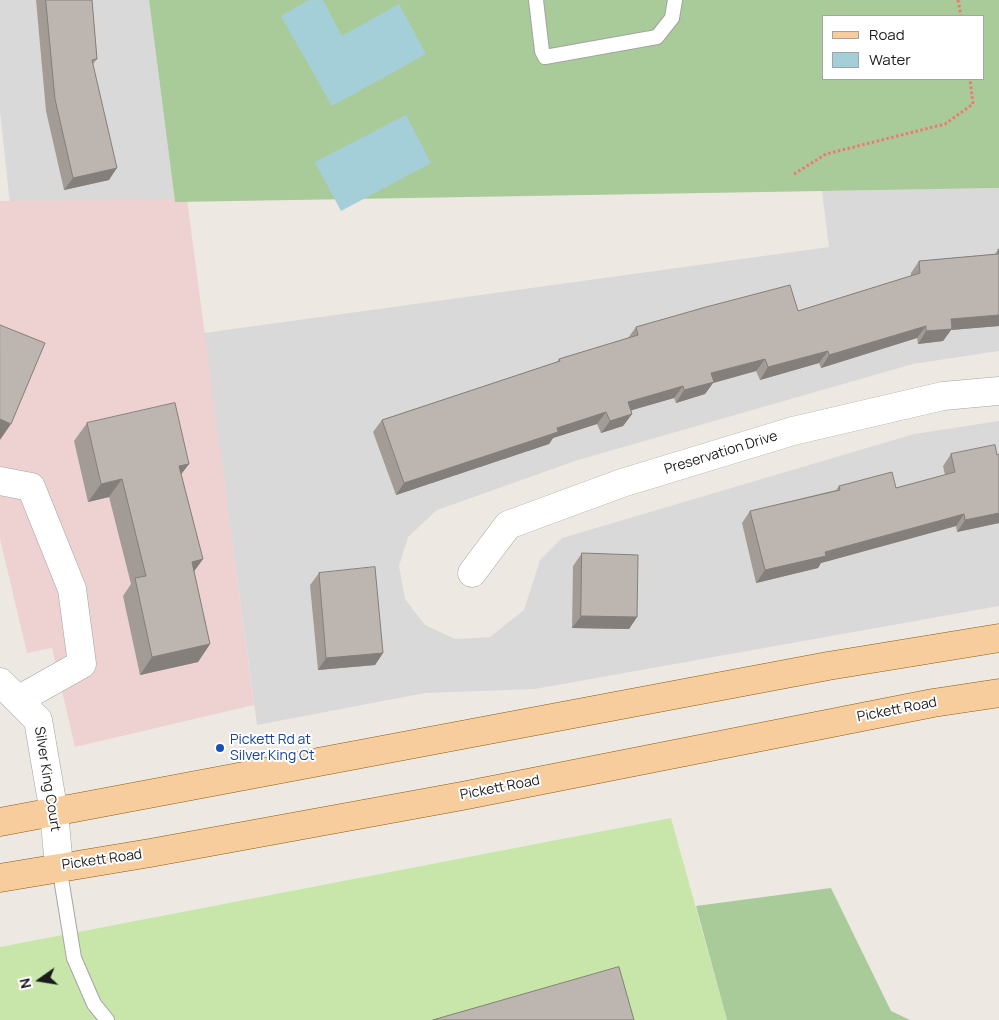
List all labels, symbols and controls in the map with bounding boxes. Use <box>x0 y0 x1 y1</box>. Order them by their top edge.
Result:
legend <box>822 15 984 80</box>
text: Road <box>869 24 905 45</box>
text: Water <box>869 49 911 70</box>
street label: Preservation Drive <box>662 428 780 478</box>
street label: Pickett Road <box>856 694 938 726</box>
street label: Silver King Court <box>30 725 64 833</box>
place label: Pickett Rd at Silver King Ct <box>230 732 315 764</box>
marker: Pickett Rd at Silver King Ct <box>214 742 226 754</box>
street label: Pickett Road <box>459 772 541 804</box>
street label: Pickett Road <box>61 846 143 874</box>
north arrow <box>15 955 65 1005</box>
text: N <box>15 976 35 991</box>

